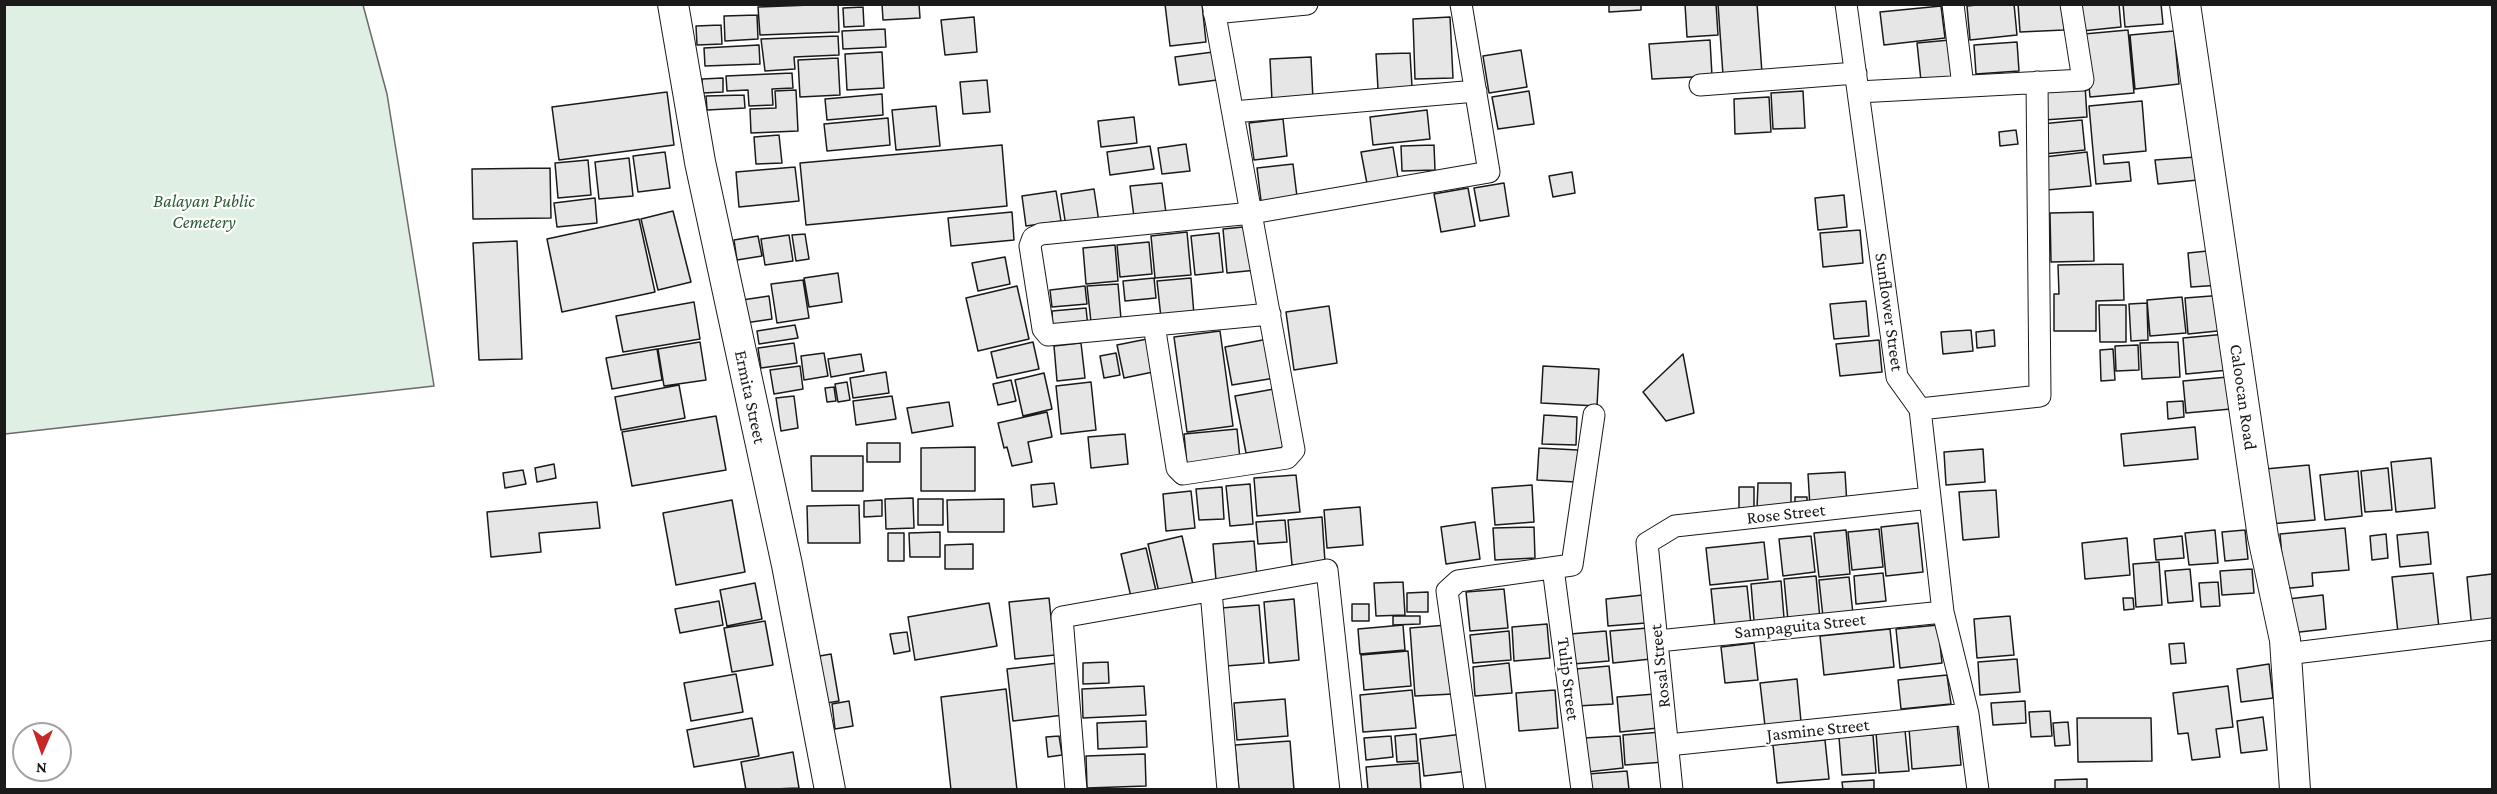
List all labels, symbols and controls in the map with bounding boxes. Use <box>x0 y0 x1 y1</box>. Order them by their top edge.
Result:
park label: Balayan Public Cemetery <box>153 190 255 232</box>
street label: Sunflower Street <box>1870 251 1908 373</box>
street label: Caloocan Road <box>2225 343 2261 451</box>
street label: Ermita Street <box>730 348 770 446</box>
street label: Rose Street <box>1745 499 1827 529</box>
street label: Sampaguita Street <box>1733 608 1867 644</box>
street label: Rosal Street <box>1645 623 1675 709</box>
street label: Tulip Street <box>1552 636 1584 722</box>
street label: Jasmine Street <box>1766 714 1870 746</box>
north arrow <box>12 722 72 782</box>
text: N <box>36 760 47 777</box>

